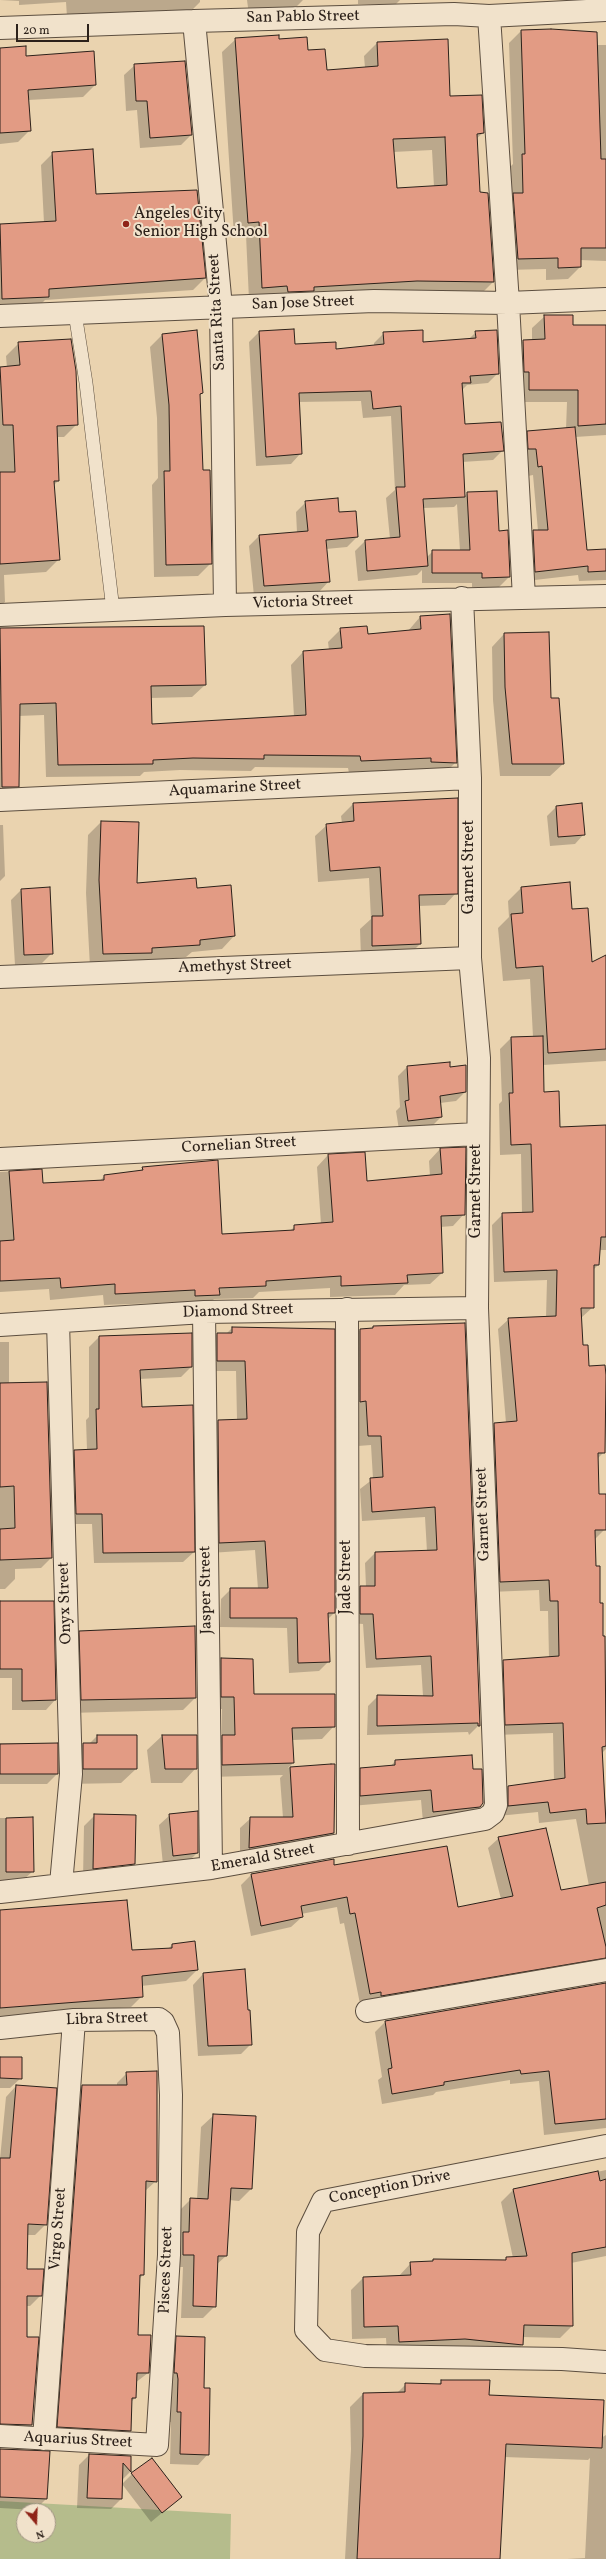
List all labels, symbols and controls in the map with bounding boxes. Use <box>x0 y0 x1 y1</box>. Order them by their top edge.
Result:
street label: San Pablo Street <box>246 7 360 29</box>
scale bar <box>18 16 91 42</box>
text: 20 m <box>23 23 50 39</box>
place label: Angeles City Senior High School <box>134 205 268 243</box>
marker: Angeles City Senior High School <box>121 219 131 229</box>
street label: Santa Rita Street <box>205 253 231 371</box>
street label: San Jose Street <box>251 293 355 315</box>
street label: Victoria Street <box>252 592 354 614</box>
street label: Aquamarine Street <box>168 776 302 802</box>
street label: Garnet Street <box>460 820 480 914</box>
street label: Amethyst Street <box>178 955 292 979</box>
street label: Cornelian Street <box>181 1133 297 1159</box>
street label: Garnet Street <box>467 1144 487 1238</box>
street label: Diamond Street <box>182 1300 294 1324</box>
street label: Garnet Street <box>473 1467 495 1561</box>
street label: Jade Street <box>337 1540 357 1614</box>
street label: Jasper Street <box>197 1546 217 1634</box>
street label: Onyx Street <box>55 1561 77 1645</box>
street label: Emerald Street <box>210 1840 316 1878</box>
street label: Libra Street <box>66 2009 148 2031</box>
street label: Conception Drive <box>328 2167 452 2209</box>
street label: Virgo Street <box>47 2187 71 2271</box>
street label: Pisces Street <box>156 2226 178 2314</box>
street label: Aquarius Street <box>23 2429 133 2453</box>
north arrow <box>16 2503 56 2543</box>
text: N <box>34 2525 46 2542</box>

